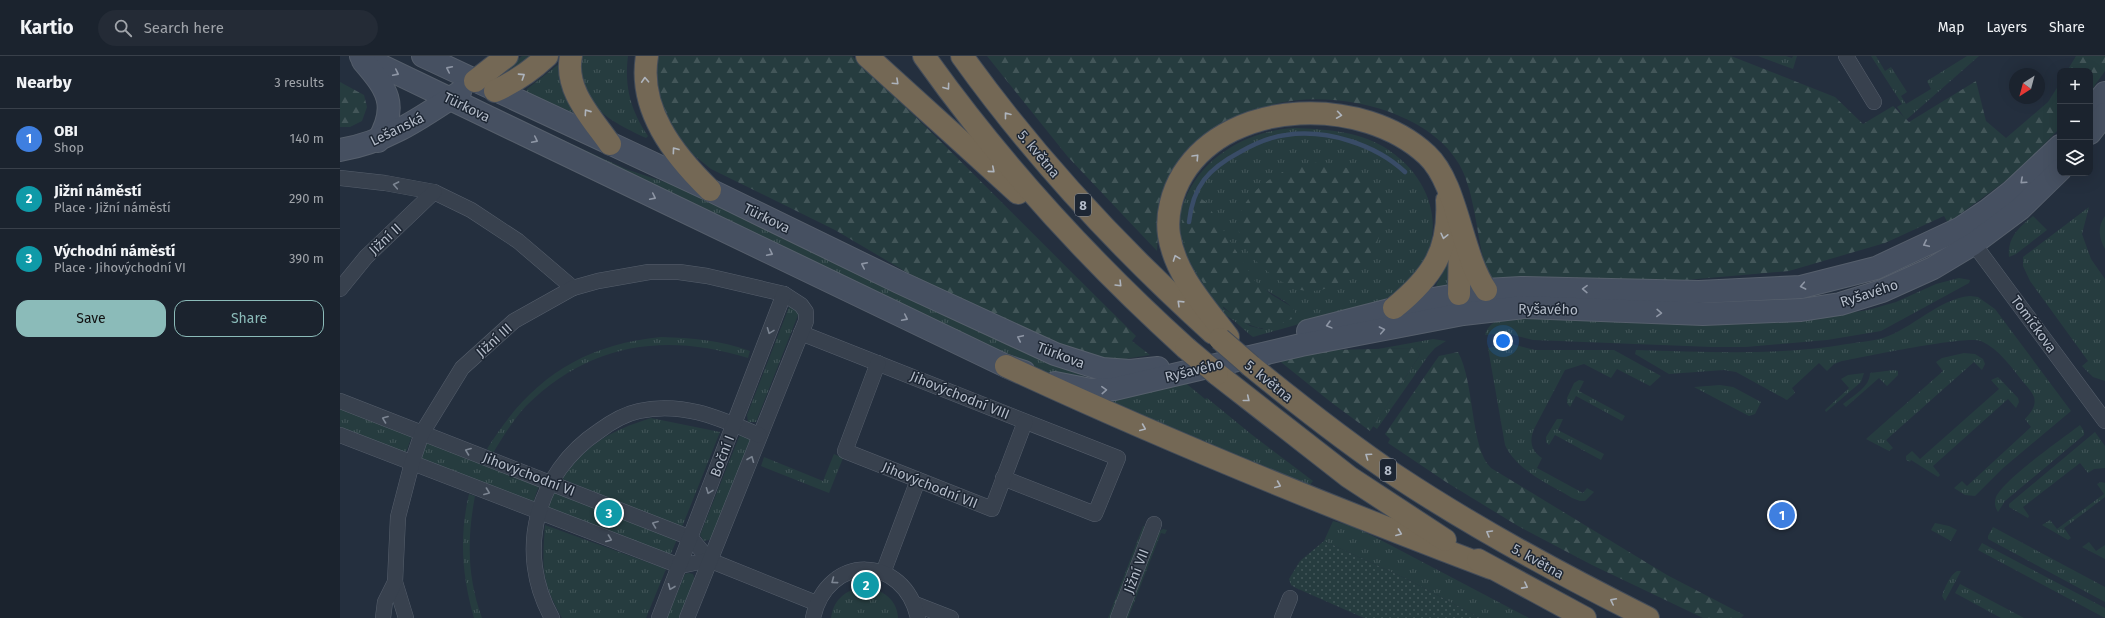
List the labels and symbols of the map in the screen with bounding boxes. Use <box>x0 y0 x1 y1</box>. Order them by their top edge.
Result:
one-way arrow <box>446 66 453 74</box>
one-way arrow <box>392 68 399 76</box>
north arrow <box>2009 68 2045 104</box>
one-way arrow <box>518 74 525 81</box>
one-way arrow <box>641 77 650 83</box>
one-way arrow <box>891 77 899 85</box>
one-way arrow <box>943 83 950 90</box>
street label: Türkova <box>441 89 493 126</box>
street label: Lešanská <box>368 109 427 150</box>
one-way arrow <box>584 109 592 116</box>
one-way arrow <box>1336 110 1342 119</box>
one-way arrow <box>1005 113 1012 120</box>
street label: 5. května <box>1014 127 1063 181</box>
one-way arrow <box>531 135 539 143</box>
one-way arrow <box>672 147 680 154</box>
one-way arrow <box>1191 154 1199 162</box>
one-way arrow <box>987 165 994 172</box>
one-way arrow <box>2020 176 2028 184</box>
one-way arrow <box>393 181 399 190</box>
one-way arrow <box>648 192 656 199</box>
road number: 8 <box>1075 194 1091 216</box>
street label: Türkova <box>741 200 793 237</box>
street label: Jižní II <box>365 220 405 259</box>
one-way arrow <box>1441 232 1449 239</box>
one-way arrow <box>1922 239 1930 247</box>
one-way arrow <box>765 248 773 256</box>
one-way arrow <box>1172 255 1181 262</box>
one-way arrow <box>861 262 868 270</box>
street label: Ryšavého <box>1838 276 1900 311</box>
one-way arrow <box>1114 279 1122 287</box>
one-way arrow <box>1800 282 1807 290</box>
one-way arrow <box>1582 285 1588 293</box>
street label: Tomíčkova <box>2007 292 2060 356</box>
street label: Ryšavého <box>1518 300 1578 319</box>
one-way arrow <box>1178 301 1185 308</box>
one-way arrow <box>1656 308 1662 317</box>
one-way arrow <box>901 313 909 321</box>
street label: Jižní III <box>473 320 516 361</box>
one-way arrow <box>1326 320 1333 329</box>
one-way arrow <box>1378 326 1385 334</box>
one-way arrow <box>766 327 774 334</box>
your location <box>1493 331 1513 351</box>
one-way arrow <box>1016 335 1024 343</box>
street label: Türkova <box>1035 339 1087 372</box>
street label: Ryšavého <box>1163 355 1225 386</box>
street label: 5. května <box>1241 357 1296 406</box>
street label: Jihovýchodní VIII <box>908 368 1012 423</box>
one-way arrow <box>1101 386 1107 394</box>
one-way arrow <box>1242 395 1249 402</box>
one-way arrow <box>382 415 389 423</box>
one-way arrow <box>1139 423 1147 431</box>
street label: Boční I <box>707 433 738 479</box>
one-way arrow <box>465 447 472 455</box>
street label: Jihovýchodní VI <box>480 449 577 500</box>
one-way arrow <box>1365 453 1372 461</box>
one-way arrow <box>746 456 754 463</box>
street label: Jihovýchodní VII <box>880 459 980 512</box>
road number: 8 <box>1380 459 1396 481</box>
one-way arrow <box>1274 480 1282 488</box>
one-way arrow <box>484 488 491 496</box>
one-way arrow <box>705 488 713 495</box>
pin: 3 <box>596 498 622 528</box>
pin: 1 <box>1769 500 1795 530</box>
one-way arrow <box>651 520 658 528</box>
one-way arrow <box>1395 528 1402 537</box>
one-way arrow <box>1486 531 1493 538</box>
one-way arrow <box>605 534 612 542</box>
street label: 5. května <box>1509 540 1567 583</box>
street label: Jižní VII <box>1120 547 1153 596</box>
pin: 2 <box>853 570 879 600</box>
one-way arrow <box>832 576 839 583</box>
one-way arrow <box>1521 582 1528 589</box>
one-way arrow <box>668 584 676 591</box>
one-way arrow <box>1610 598 1617 605</box>

